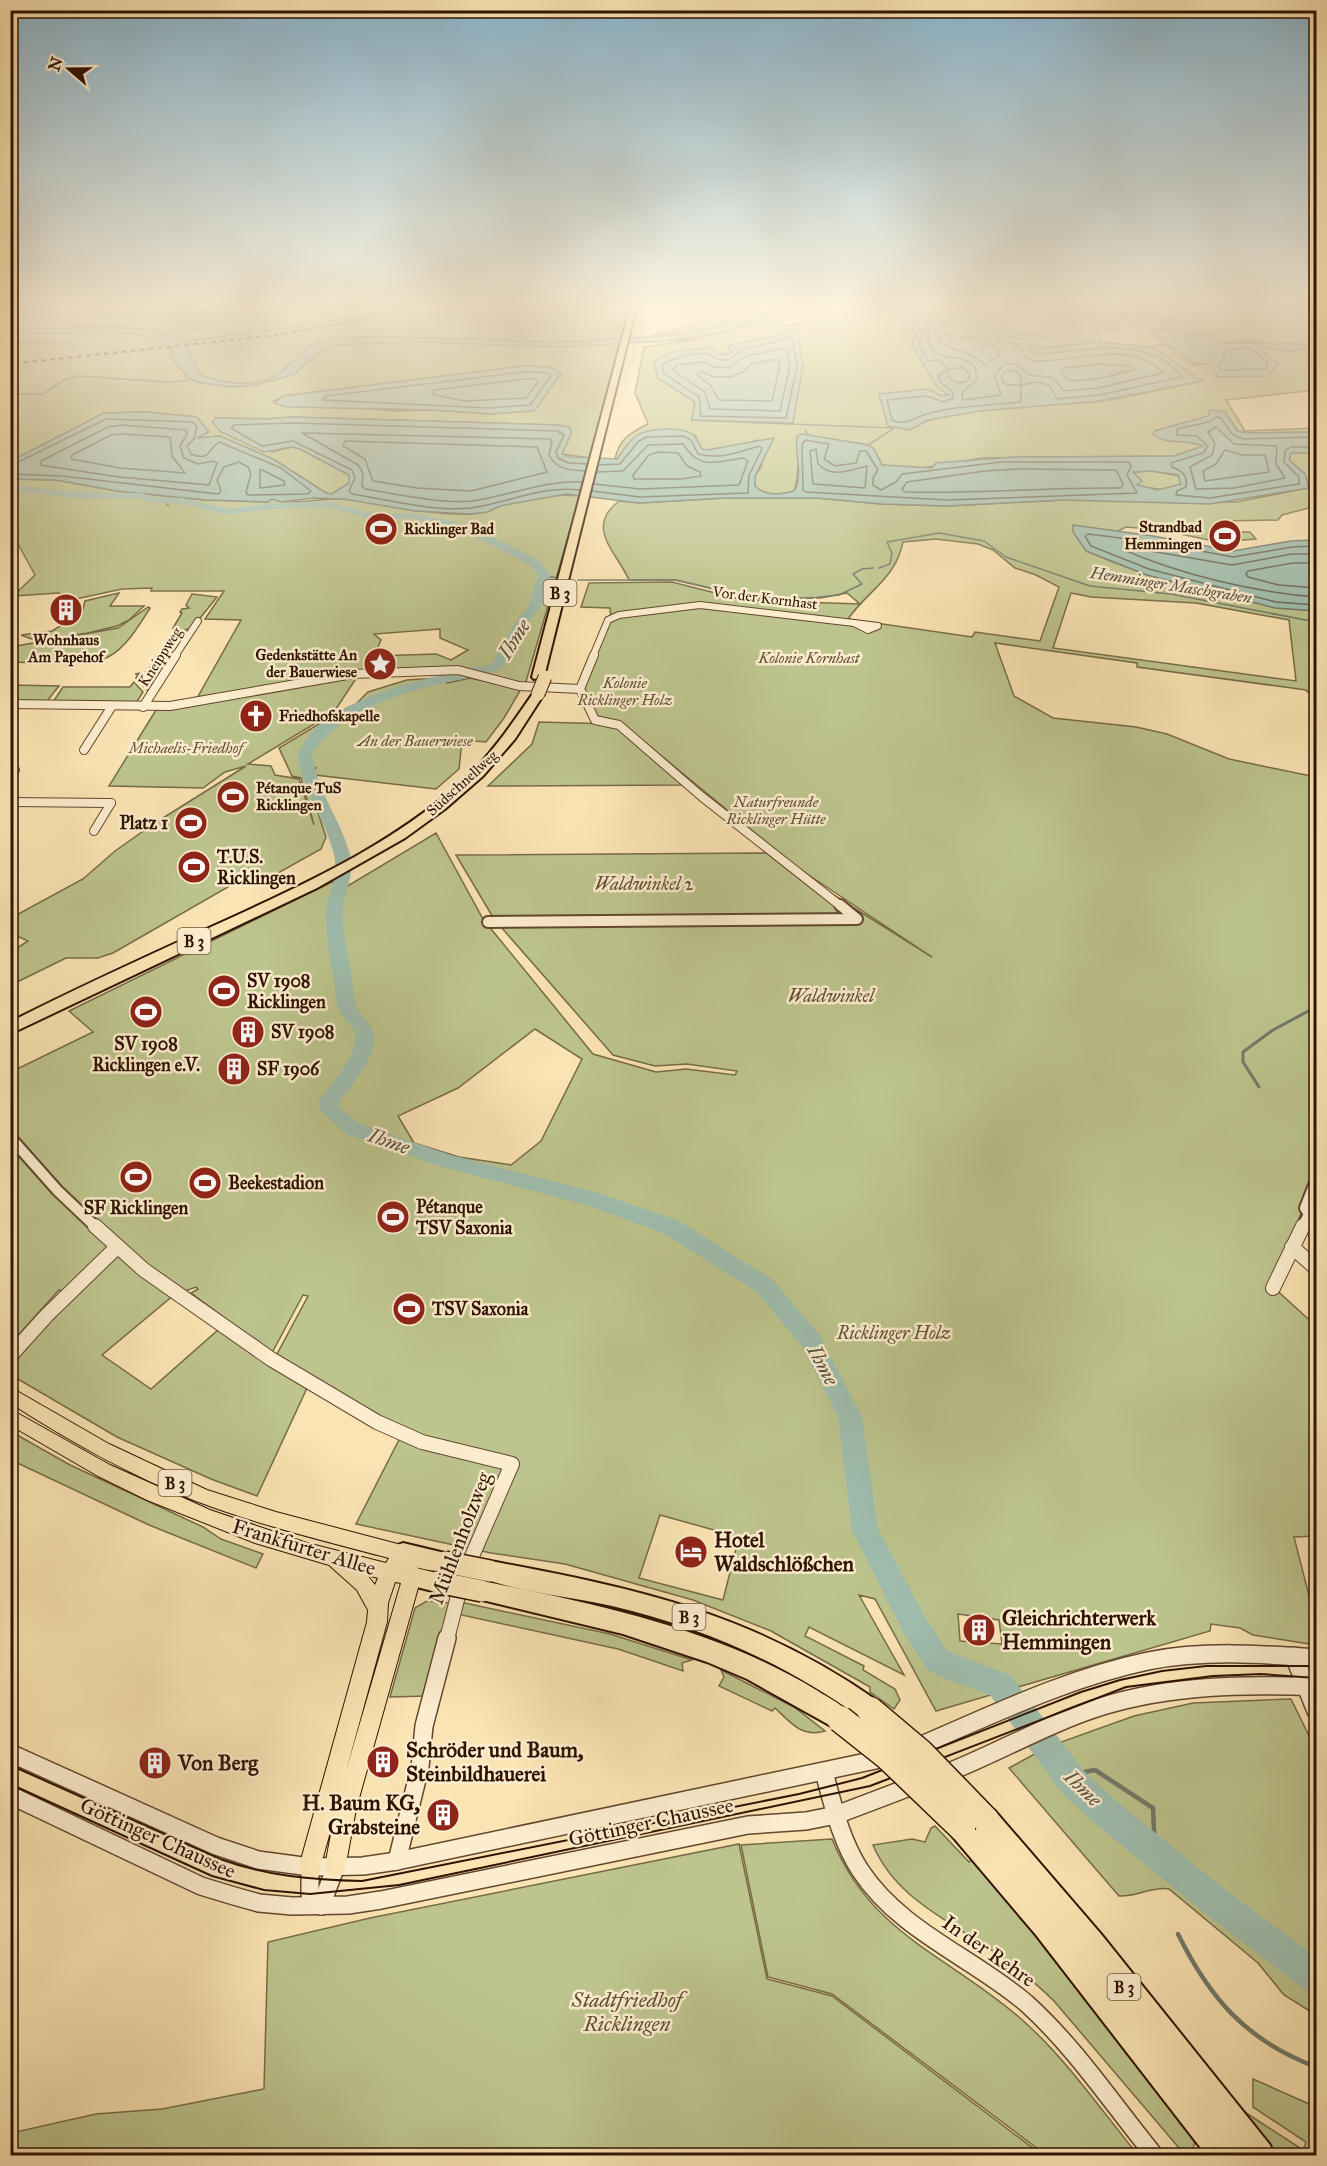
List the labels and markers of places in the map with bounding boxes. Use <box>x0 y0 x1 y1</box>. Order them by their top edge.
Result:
sports icon: Ricklinger Bad <box>363 511 399 547</box>
place label: Strandbad Hemmingen <box>1124 518 1203 554</box>
sports icon: Strandbad Hemmingen <box>1207 518 1243 554</box>
place label: Ricklinger Bad <box>404 520 495 539</box>
building icon: Wohnhaus Am Papehof <box>48 592 84 628</box>
place label: Wohnhaus Am Papehof <box>27 631 107 667</box>
place label: Gedenkstätte An der Bauerwiese <box>256 646 358 681</box>
place icon: Gedenkstätte An der Bauerwiese <box>362 646 398 682</box>
church icon: Friedhofskapelle <box>238 698 274 734</box>
place label: Friedhofskapelle <box>279 707 380 726</box>
sports icon: Pétanque TuS Ricklingen <box>215 779 251 815</box>
place label: Pétanque TuS Ricklingen <box>256 779 342 815</box>
sports icon: Platz 1 <box>173 805 209 841</box>
place label: Platz 1 <box>120 812 168 834</box>
place label: T.U.S. Ricklingen <box>216 846 296 890</box>
sports icon: T.U.S. Ricklingen <box>176 849 212 885</box>
place label: SV 1908 Ricklingen <box>247 970 326 1014</box>
sports icon: SV 1908 Ricklingen <box>206 973 242 1009</box>
sports icon: SV 1908 Ricklingen e.V. <box>128 994 164 1030</box>
building icon: SV 1908 <box>230 1014 266 1050</box>
place label: SV 1908 <box>271 1021 334 1044</box>
place label: SV 1908 Ricklingen e.V. <box>92 1033 200 1077</box>
building icon: SF 1906 <box>216 1051 252 1087</box>
place label: SF 1906 <box>257 1058 320 1081</box>
sports icon: SF Ricklingen <box>118 1159 154 1195</box>
sports icon: Beekestadion <box>187 1165 223 1201</box>
place label: Beekestadion <box>228 1172 324 1194</box>
place label: Pétanque TSV Saxonia <box>415 1196 513 1239</box>
place label: SF Ricklingen <box>84 1197 189 1220</box>
sports icon: Pétanque TSV Saxonia <box>375 1199 411 1235</box>
sports icon: TSV Saxonia <box>391 1291 427 1327</box>
place label: TSV Saxonia <box>431 1298 529 1320</box>
place label: Hotel Waldschlößchen <box>714 1527 855 1577</box>
hotel icon: Hotel Waldschlößchen <box>673 1534 709 1570</box>
place label: Gleichrichterwerk Hemmingen <box>1002 1605 1157 1655</box>
building icon: Gleichrichterwerk Hemmingen <box>961 1612 997 1648</box>
place label: Schröder und Baum, Steinbildhauerei <box>406 1737 584 1787</box>
building icon: Schröder und Baum, Steinbildhauerei <box>365 1744 401 1780</box>
building icon: Von Berg <box>137 1745 173 1781</box>
place label: Von Berg <box>177 1750 259 1776</box>
place label: H. Baum KG, Grabsteine <box>302 1790 421 1840</box>
building icon: H. Baum KG, Grabsteine <box>425 1797 461 1833</box>

